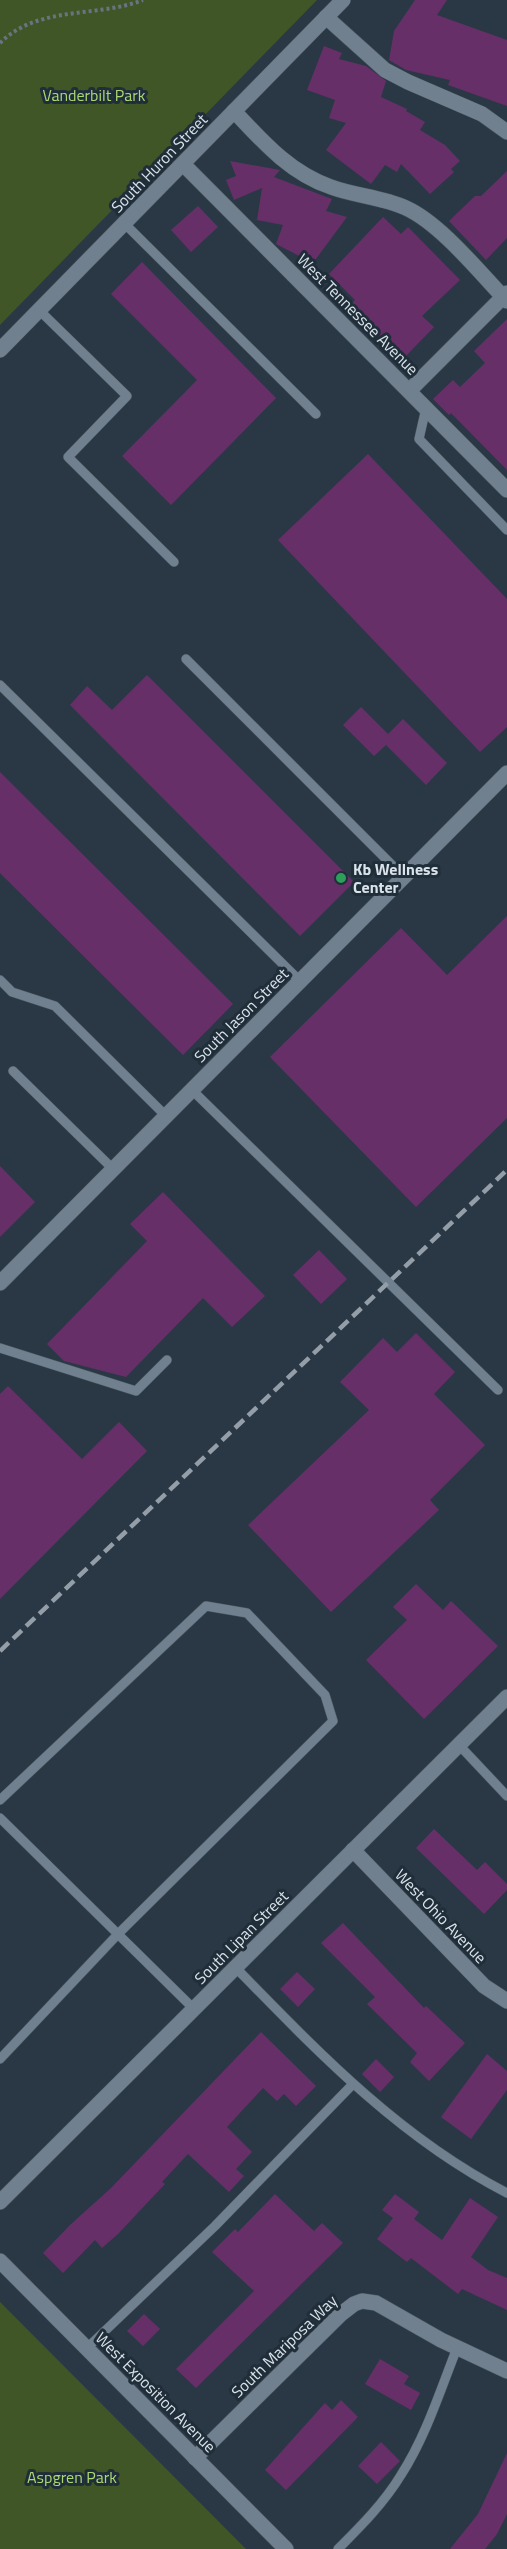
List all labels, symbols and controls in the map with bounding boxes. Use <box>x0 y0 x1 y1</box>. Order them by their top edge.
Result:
park label: Vanderbilt Park <box>43 83 146 107</box>
street label: South Huron Street <box>105 108 213 218</box>
street label: West Tennessee Avenue <box>292 248 424 380</box>
place label: Kb Wellness Center <box>353 857 438 899</box>
marker: Kb Wellness Center <box>334 871 348 885</box>
street label: South Jason Street <box>188 962 294 1068</box>
street label: West Ohio Avenue <box>390 1863 492 1969</box>
street label: South Lipan Street <box>189 1884 294 1989</box>
street label: South Mariposa Way <box>226 2289 343 2403</box>
street label: West Exposition Avenue <box>90 2326 222 2458</box>
park label: Aspgren Park <box>27 2465 117 2489</box>

